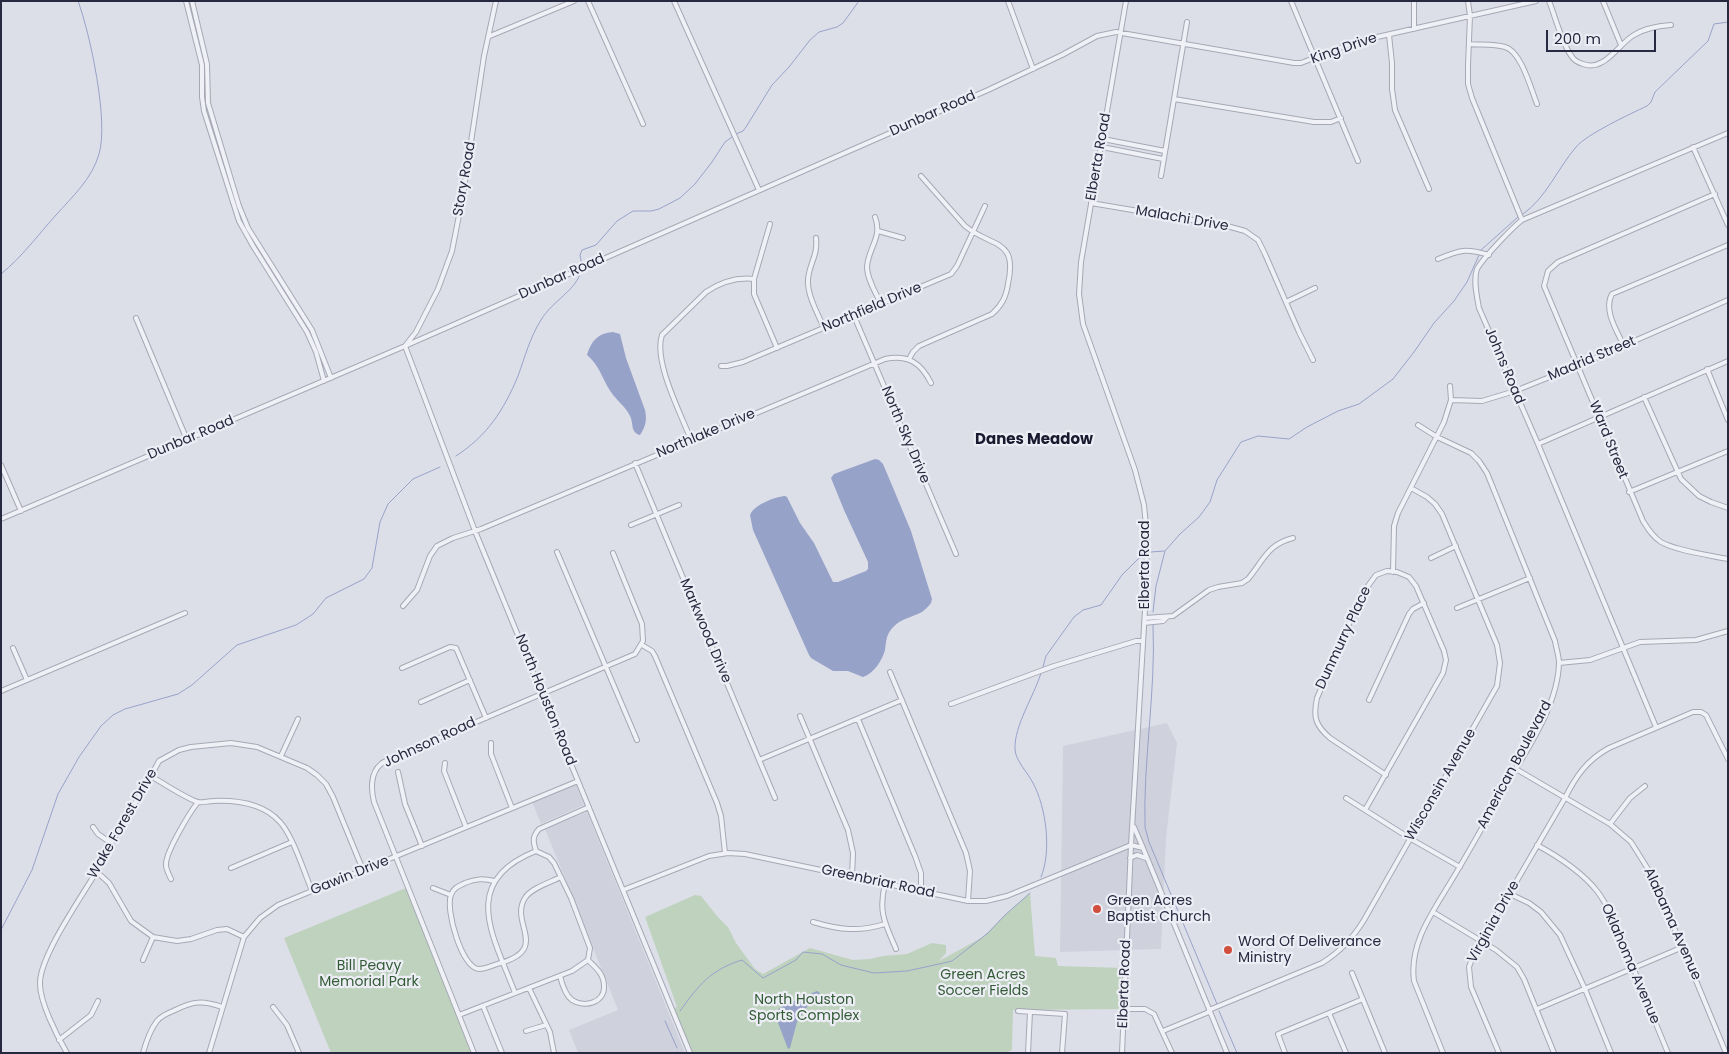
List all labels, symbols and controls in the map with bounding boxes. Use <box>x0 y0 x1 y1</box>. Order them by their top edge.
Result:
scale bar <box>1549 20 1659 52</box>
text: 200 m <box>1554 28 1601 49</box>
street label: King Drive <box>1309 30 1379 68</box>
street label: Dunbar Road <box>888 88 978 140</box>
street label: Elberta Road <box>1083 112 1115 202</box>
street label: Story Road <box>450 140 480 218</box>
street label: Malachi Drive <box>1134 203 1230 235</box>
street label: Dunbar Road <box>517 251 607 303</box>
street label: Northfield Drive <box>820 279 924 337</box>
street label: Johns Road <box>1480 325 1528 407</box>
street label: Madrid Street <box>1546 333 1638 385</box>
street label: North Sky Drive <box>877 384 933 486</box>
street label: Ward Street <box>1585 399 1631 481</box>
street label: Northlake Drive <box>654 406 758 462</box>
street label: Dunbar Road <box>145 412 237 464</box>
district label: Danes Meadow <box>975 431 1093 449</box>
street label: Elberta Road <box>1137 521 1153 609</box>
street label: Markwood Drive <box>675 576 735 686</box>
street label: Dunmurry Place <box>1313 584 1375 692</box>
street label: North Houston Road <box>511 632 579 768</box>
street label: American Boulevard <box>1474 698 1556 832</box>
street label: Johnson Road <box>381 714 479 772</box>
street label: Wisconsin Avenue <box>1402 726 1480 844</box>
street label: Wake Forest Drive <box>85 766 161 882</box>
street label: Gawin Drive <box>308 853 392 899</box>
street label: Greenbriar Road <box>820 862 936 902</box>
street label: Alabama Avenue <box>1640 865 1704 983</box>
street label: Virginia Drive <box>1464 878 1524 966</box>
place label: Green Acres Baptist Church <box>1107 893 1211 926</box>
street label: Oklahoma Avenue <box>1597 901 1663 1027</box>
marker: Green Acres Baptist Church <box>1091 903 1103 915</box>
place label: Word Of Deliverance Ministry <box>1238 934 1381 966</box>
street label: Elberta Road <box>1115 939 1135 1029</box>
marker: Word Of Deliverance Ministry <box>1222 944 1234 956</box>
park label: Bill Peavy Memorial Park <box>319 958 419 990</box>
park label: Green Acres Soccer Fields <box>937 967 1029 1000</box>
park label: North Houston Sports Complex <box>749 992 859 1024</box>

